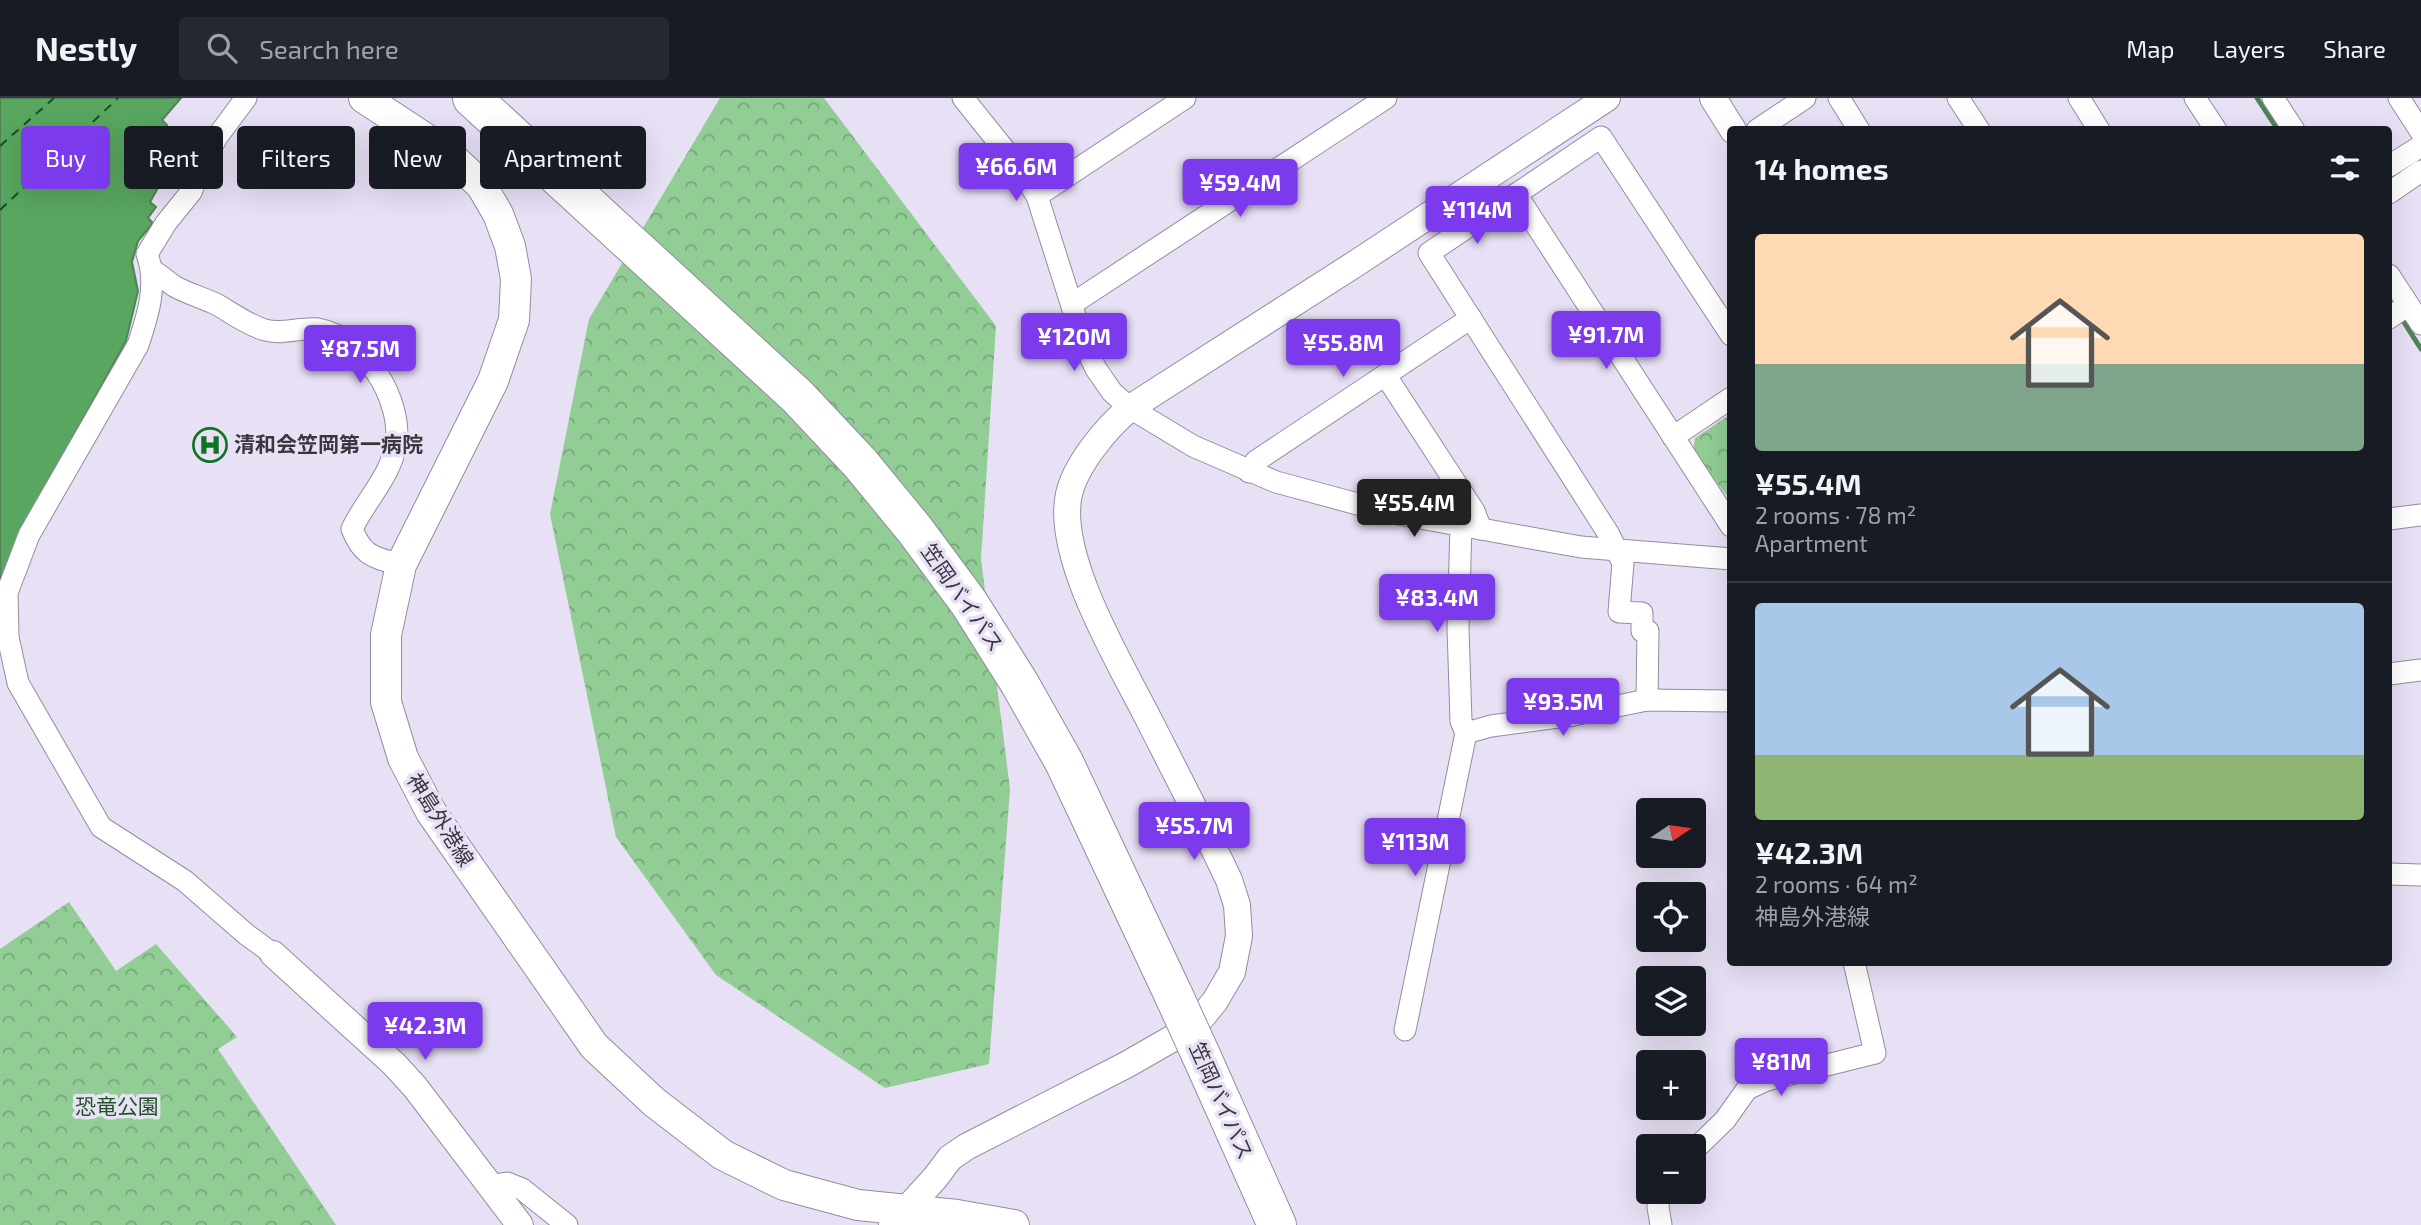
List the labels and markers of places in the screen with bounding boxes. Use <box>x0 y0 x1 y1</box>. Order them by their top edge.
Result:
pin: ¥66.6M <box>959 144 1073 203</box>
pin: ¥59.4M <box>1183 159 1297 219</box>
pin: ¥114M <box>1428 186 1526 246</box>
pin: ¥91.7M <box>1549 312 1663 371</box>
pin: ¥120M <box>1025 314 1123 373</box>
pin: ¥55.8M <box>1286 320 1400 379</box>
pin: ¥87.5M <box>303 326 417 385</box>
hospital icon: 清和会笠岡第一病院 <box>191 426 229 464</box>
place label: 清和会笠岡第一病院 <box>234 431 423 456</box>
pin: ¥55.4M <box>1357 480 1471 539</box>
pin: ¥83.4M <box>1380 574 1494 634</box>
pin: ¥93.5M <box>1506 678 1620 738</box>
pin: ¥55.7M <box>1137 802 1251 862</box>
pin: ¥113M <box>1366 818 1464 878</box>
pin: ¥42.3M <box>368 1002 482 1062</box>
pin: ¥81M <box>1740 1038 1822 1098</box>

